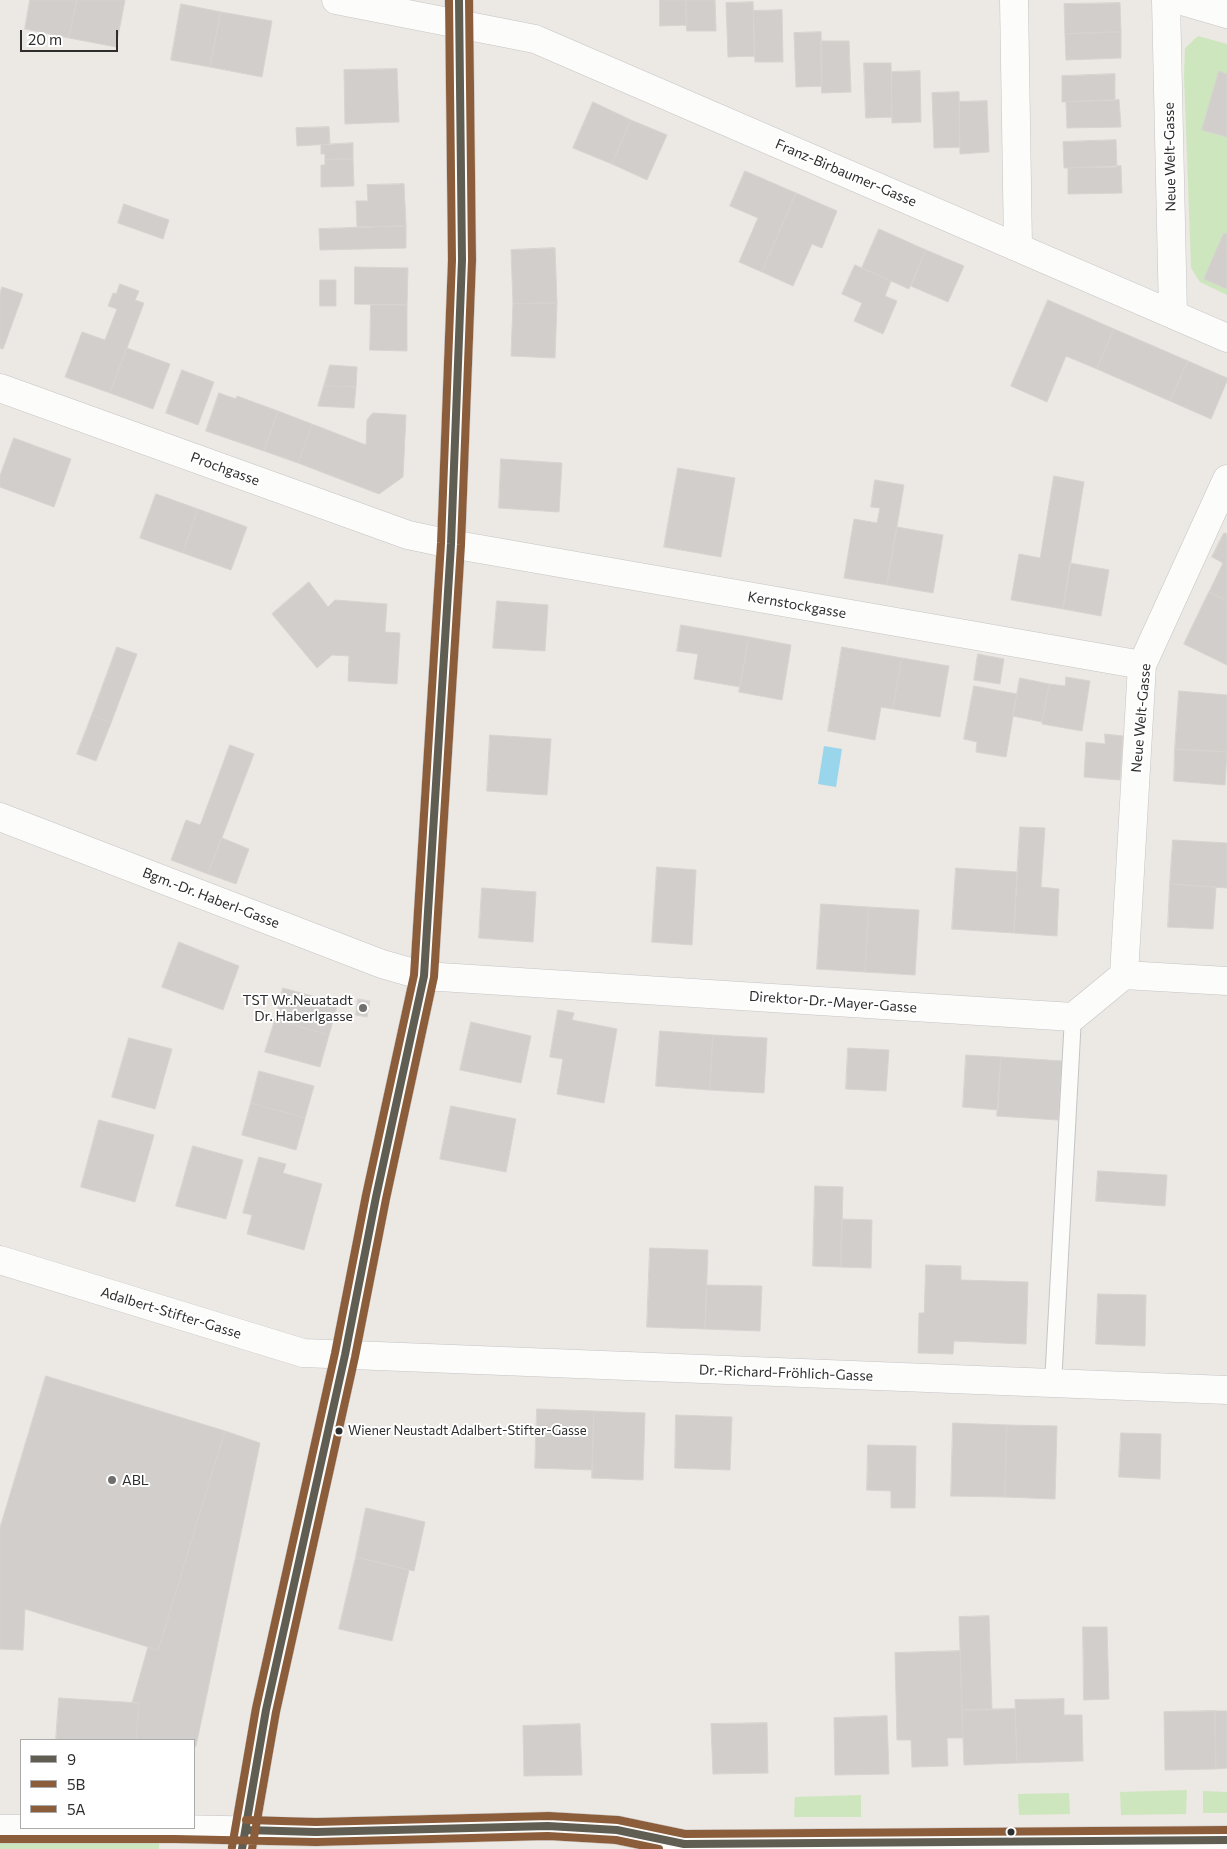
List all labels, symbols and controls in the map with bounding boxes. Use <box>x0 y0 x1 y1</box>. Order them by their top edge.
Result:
scale bar <box>22 20 120 52</box>
text: 20 m <box>28 30 62 48</box>
street label: Neue Welt-Gasse <box>1161 102 1179 212</box>
street label: Franz-Birbaumer-Gasse <box>773 136 919 210</box>
street label: Prochgasse <box>188 449 262 489</box>
street label: Kernstockgasse <box>746 588 848 622</box>
street label: Neue Welt-Gasse <box>1128 663 1154 773</box>
street label: Bgm.-Dr. Haberl-Gasse <box>140 864 282 932</box>
street label: Direktor-Dr.-Mayer-Gasse <box>749 988 917 1016</box>
place label: TST Wr.Neuatadt Dr. Haberlgasse <box>243 992 353 1024</box>
marker: TST Wr.Neuatadt Dr. Haberlgasse <box>357 1002 369 1014</box>
street label: Adalbert-Stifter-Gasse <box>99 1284 243 1342</box>
street label: Dr.-Richard-Fröhlich-Gasse <box>699 1362 873 1384</box>
place label: Wiener Neustadt Adalbert-Stifter-Gasse <box>348 1423 587 1439</box>
marker: Wiener Neustadt Adalbert-Stifter-Gasse <box>334 1426 344 1436</box>
place label: ABL <box>122 1472 149 1488</box>
marker: ABL <box>106 1474 118 1486</box>
legend <box>20 1739 195 1829</box>
text: 9 <box>67 1750 76 1768</box>
text: 5B <box>67 1775 85 1793</box>
text: 5A <box>67 1800 86 1818</box>
unlabelled marker <box>1006 1827 1016 1837</box>

